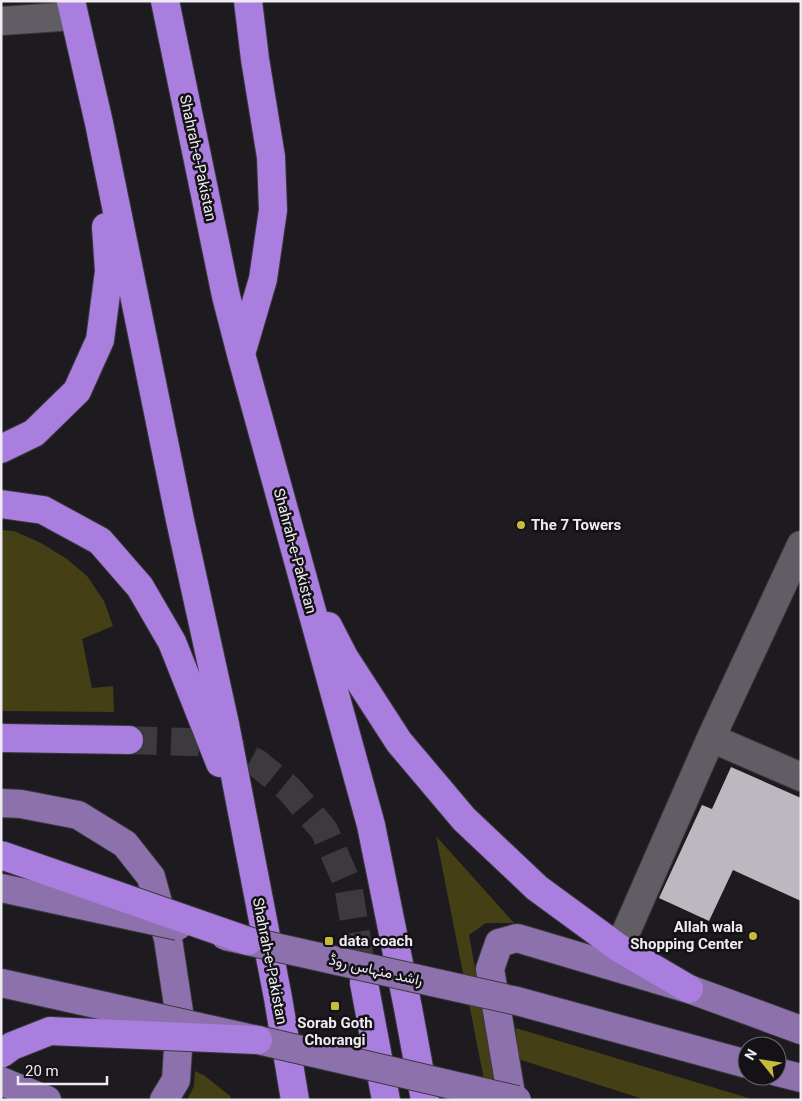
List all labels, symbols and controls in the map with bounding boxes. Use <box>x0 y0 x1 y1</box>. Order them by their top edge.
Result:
street label: Shahrah-e-Pakistan <box>176 93 220 223</box>
street label: Shahrah-e-Pakistan <box>270 486 320 616</box>
place label: The 7 Towers <box>531 516 622 534</box>
marker: The 7 Towers <box>515 519 527 531</box>
street label: Shahrah-e-Pakistan <box>249 896 291 1026</box>
place label: Allah wala Shopping Center <box>630 918 743 953</box>
marker: Allah wala Shopping Center <box>747 930 759 942</box>
place label: data coach <box>339 932 413 950</box>
marker: data coach <box>323 935 335 947</box>
street label: راشد منہاس روڈ <box>327 950 425 991</box>
marker: Sorab Goth Chorangi <box>329 1000 341 1012</box>
place label: Sorab Goth Chorangi <box>297 1014 373 1049</box>
north arrow <box>737 1036 787 1086</box>
text: N <box>741 1046 760 1063</box>
scale bar <box>18 1054 106 1086</box>
text: 20 m <box>25 1062 59 1080</box>

